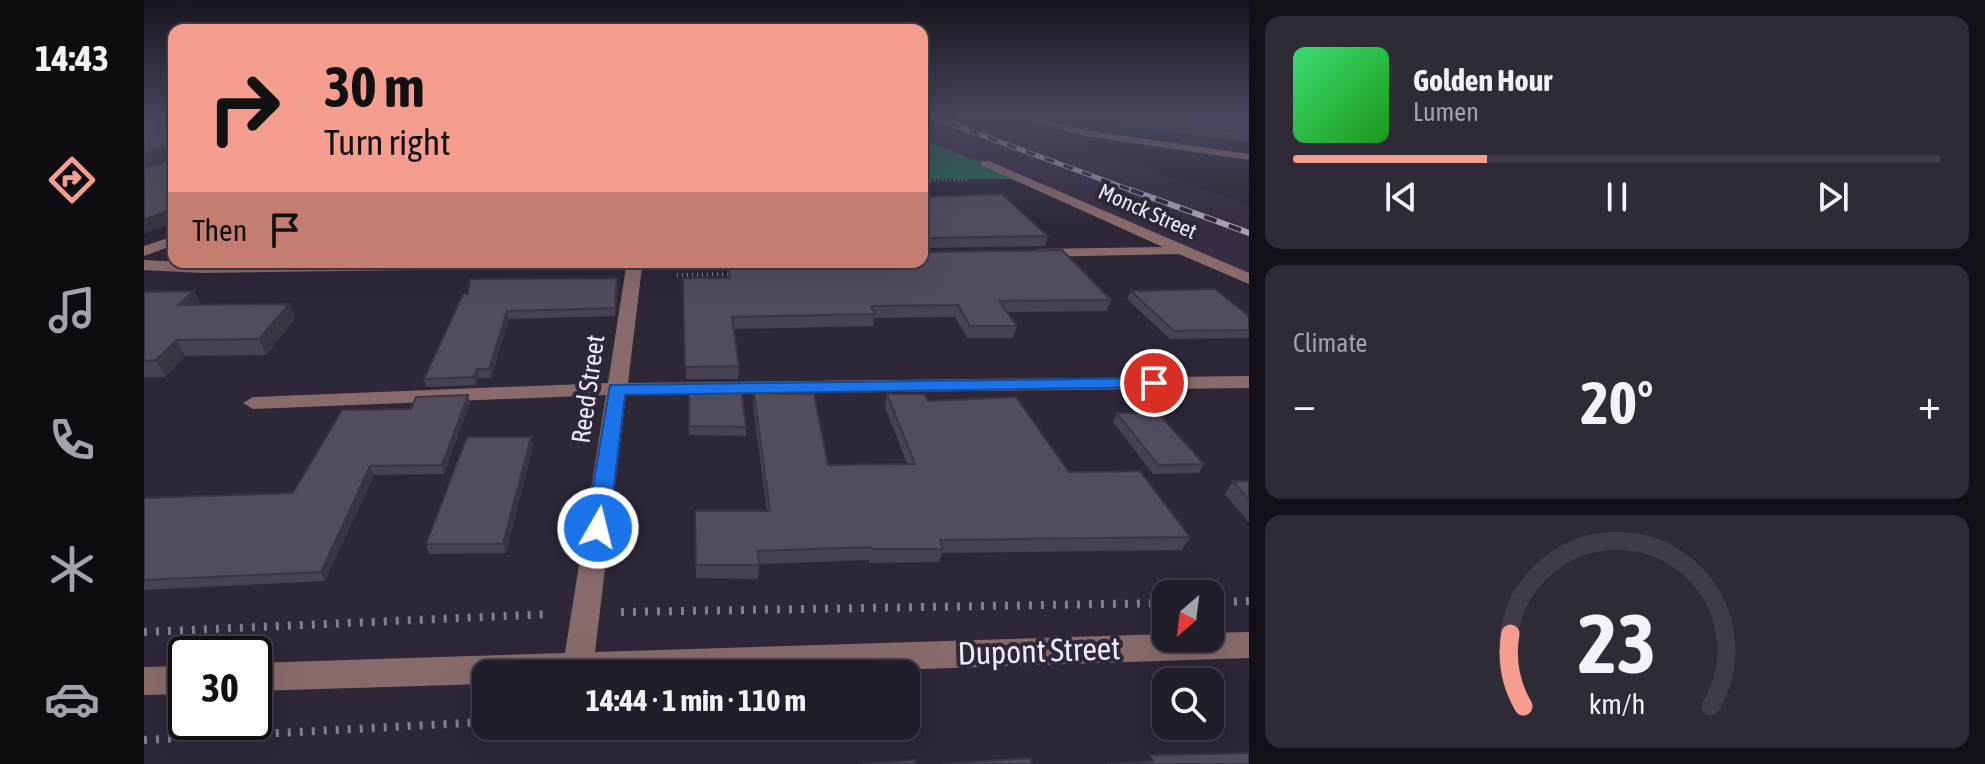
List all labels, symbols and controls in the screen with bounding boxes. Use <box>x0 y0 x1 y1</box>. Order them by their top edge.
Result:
text: 14:43 <box>35 37 109 79</box>
text: 30 m <box>324 55 425 119</box>
icon: right <box>192 56 296 160</box>
text: Golden Hour <box>1413 63 1552 97</box>
text: Lumen <box>1413 97 1479 127</box>
text: Turn right <box>324 121 451 163</box>
icon: directions <box>44 152 100 208</box>
icon: previous <box>1379 175 1423 219</box>
icon: pause <box>1595 175 1639 219</box>
icon: next <box>1811 175 1855 219</box>
street label: Monck Street <box>1095 178 1201 244</box>
icon: arrive <box>263 208 307 252</box>
text: Then <box>192 213 247 247</box>
icon: music <box>44 282 100 338</box>
text: Climate <box>1293 328 1367 358</box>
street label: Reed Street <box>566 333 610 445</box>
pin <box>1120 349 1188 417</box>
icon: arrive <box>1132 361 1176 405</box>
text: 20° <box>1581 368 1653 437</box>
text: − <box>1293 378 1316 428</box>
text: + <box>1918 378 1941 428</box>
icon: phone <box>44 412 100 468</box>
position arrow <box>556 486 640 570</box>
icon: climate <box>44 541 100 597</box>
north arrow <box>1152 580 1224 652</box>
map controls <box>1152 580 1224 740</box>
text: 23 <box>1578 595 1656 691</box>
street label: Dupont Street <box>957 629 1121 672</box>
speed limit sign: 30 <box>168 636 272 740</box>
button: search <box>1152 668 1224 740</box>
icon: car <box>44 671 100 727</box>
text: 14:44 · 1 min · 110 m <box>586 683 806 717</box>
text: km/h <box>1589 688 1645 721</box>

